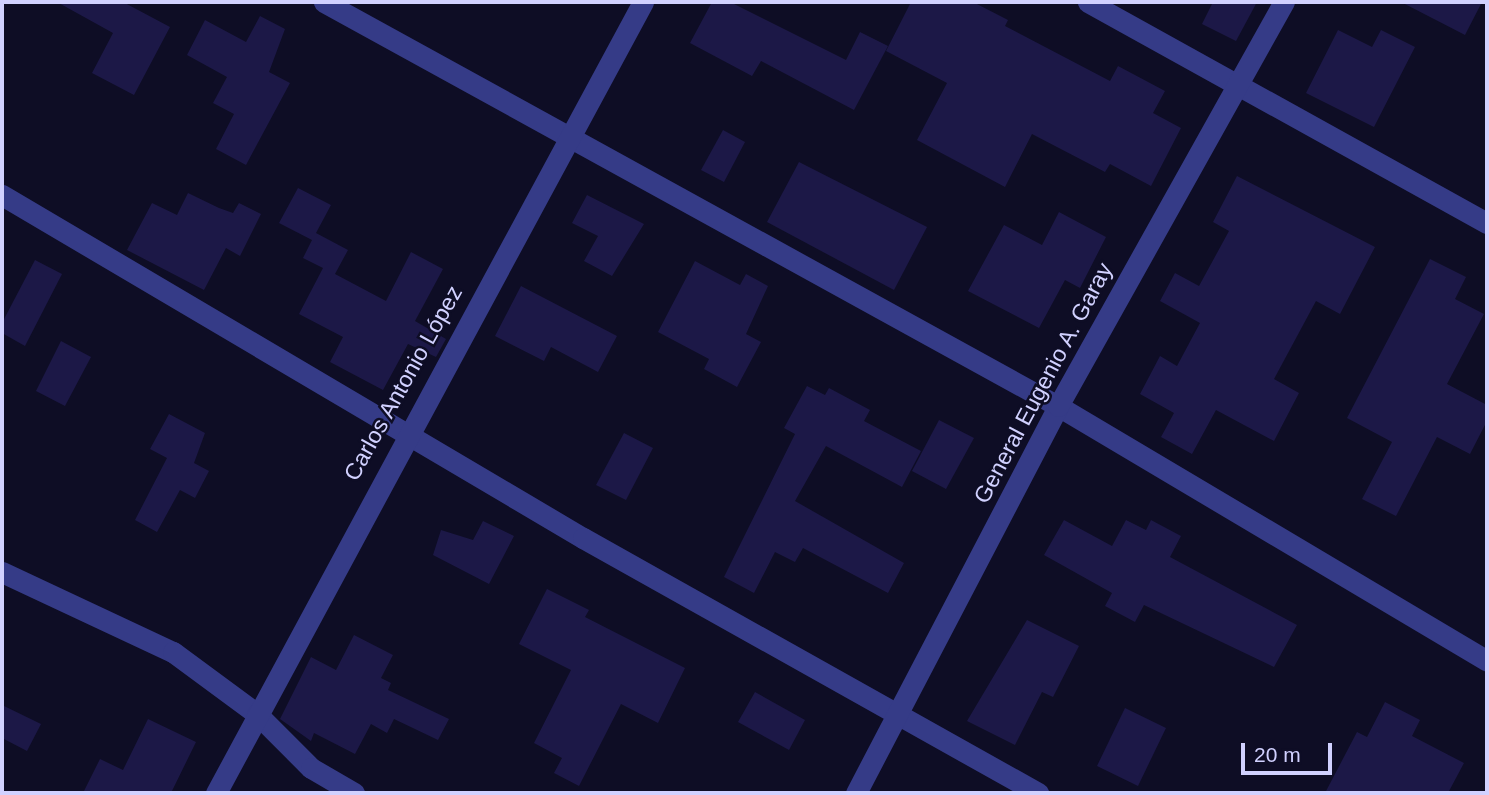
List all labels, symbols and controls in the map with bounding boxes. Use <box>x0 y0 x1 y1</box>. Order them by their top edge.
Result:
street label: General Eugenio A. Garay <box>967 257 1119 509</box>
street label: Carlos Antonio López <box>338 280 468 486</box>
scale bar <box>1244 728 1335 772</box>
text: 20 m <box>1254 743 1301 766</box>

